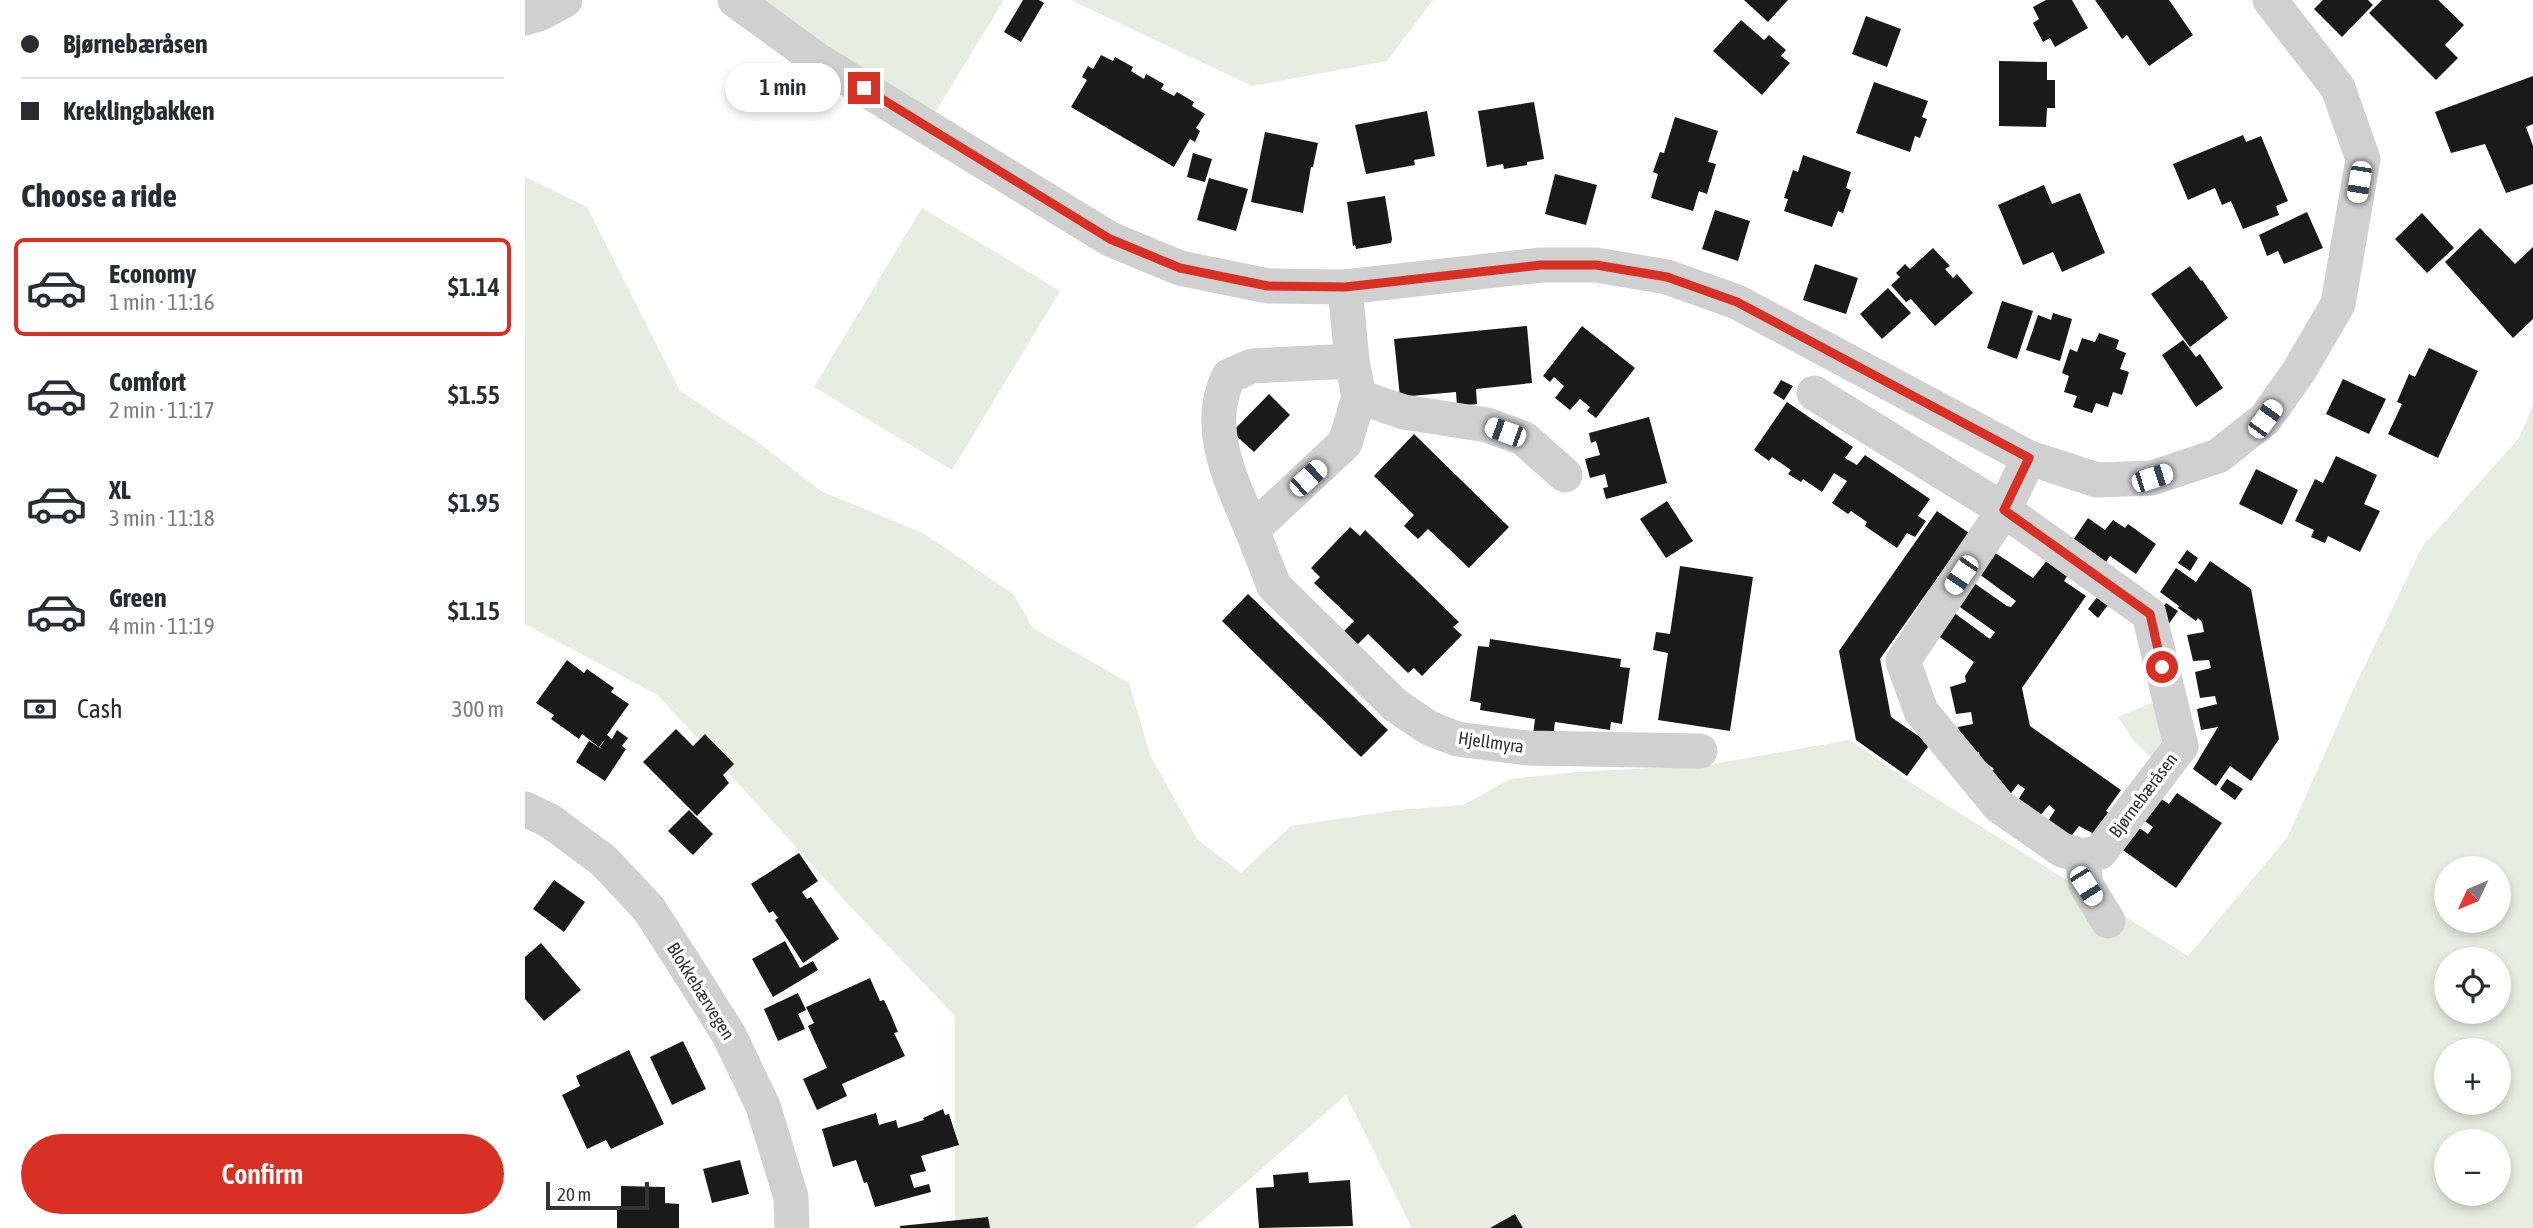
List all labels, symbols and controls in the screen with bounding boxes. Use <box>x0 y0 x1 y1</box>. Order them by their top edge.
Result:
text: Bjørnebæråsen <box>63 29 208 59</box>
callout: 1 min <box>724 64 839 112</box>
route end <box>848 72 880 104</box>
text: 1 min <box>760 74 806 100</box>
text: Kreklingbakken <box>63 96 215 126</box>
car <box>2346 160 2373 204</box>
text: Choose a ride <box>21 177 177 214</box>
icon: car <box>25 256 88 319</box>
text: Economy <box>109 259 196 289</box>
text: $1.14 <box>448 272 500 302</box>
text: 1 min · 11:16 <box>109 289 215 315</box>
icon: car <box>25 364 88 427</box>
text: Comfort <box>109 367 186 397</box>
text: $1.55 <box>448 380 500 410</box>
car <box>2245 396 2286 442</box>
text: 2 min · 11:17 <box>109 397 215 423</box>
car <box>1482 415 1529 449</box>
car <box>1286 456 1331 500</box>
car <box>2129 462 2176 494</box>
icon: car <box>25 472 88 535</box>
text: XL <box>109 475 131 505</box>
text: $1.95 <box>448 488 500 518</box>
text: 3 min · 11:18 <box>109 505 215 531</box>
car <box>1941 552 1982 598</box>
icon: car <box>25 580 88 643</box>
text: Green <box>109 583 167 613</box>
text: $1.15 <box>448 596 500 626</box>
text: 4 min · 11:19 <box>109 613 215 639</box>
route start <box>2146 651 2178 683</box>
icon: cash <box>21 690 59 728</box>
text: Cash <box>77 694 123 724</box>
text: 300 m <box>452 696 504 722</box>
street label: Hjellmyra <box>1457 727 1525 757</box>
street label: Bjørnebæråsen <box>2104 749 2182 841</box>
north arrow <box>2434 856 2511 933</box>
map controls <box>2434 856 2511 1206</box>
car <box>2066 863 2107 909</box>
street label: Blokkebærvegen <box>663 939 739 1043</box>
button: locate <box>2434 947 2511 1024</box>
button: + <box>2434 1038 2511 1115</box>
button: − <box>2434 1129 2511 1206</box>
button: Confirm <box>21 1134 504 1214</box>
scale bar <box>546 1179 649 1211</box>
text: 20 m <box>557 1183 591 1205</box>

